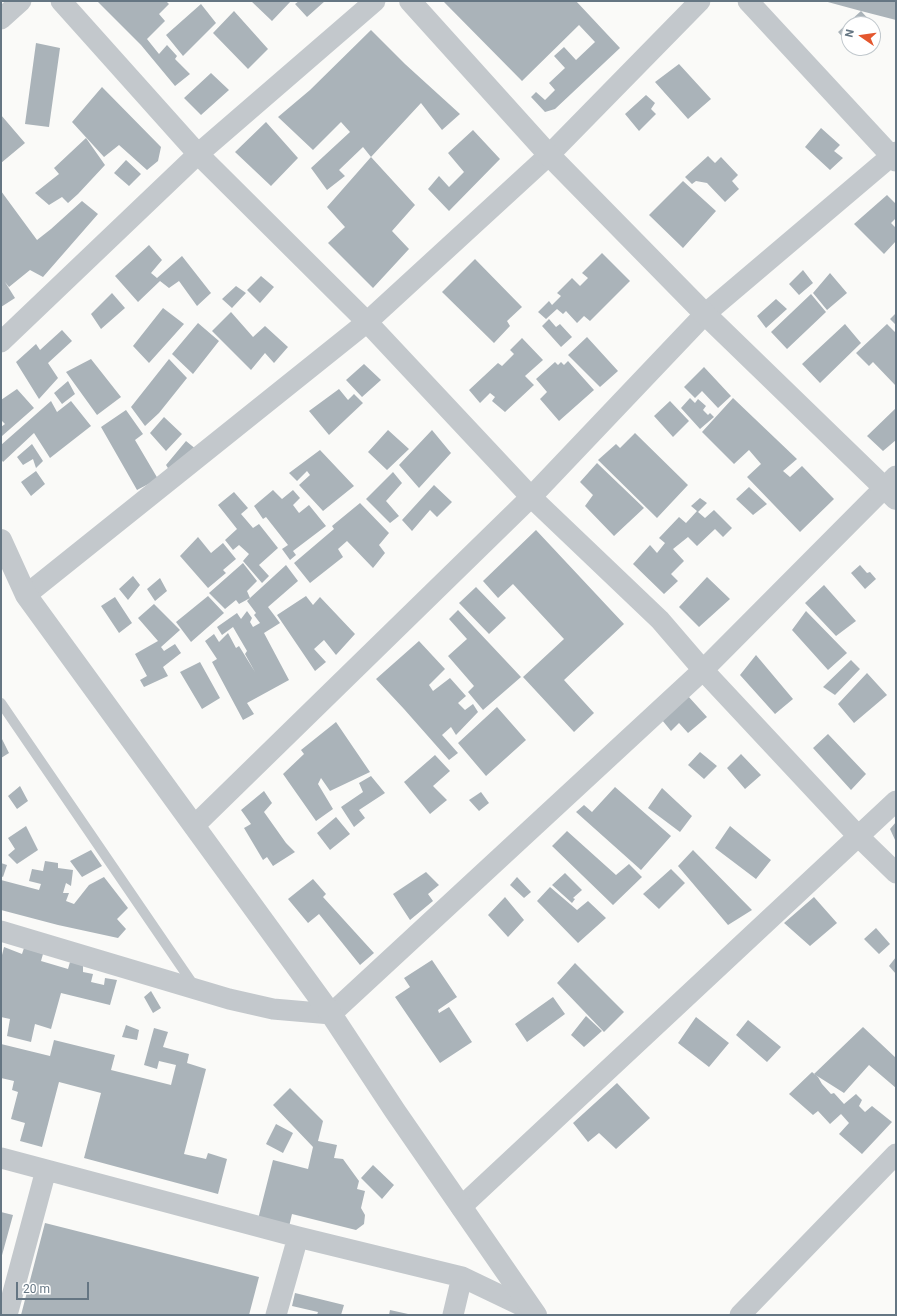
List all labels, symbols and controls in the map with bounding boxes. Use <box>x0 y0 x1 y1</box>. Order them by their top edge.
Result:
north arrow <box>841 16 881 56</box>
text: N <box>843 28 857 39</box>
scale bar <box>18 1274 91 1300</box>
text: 20 m <box>23 1282 50 1296</box>

